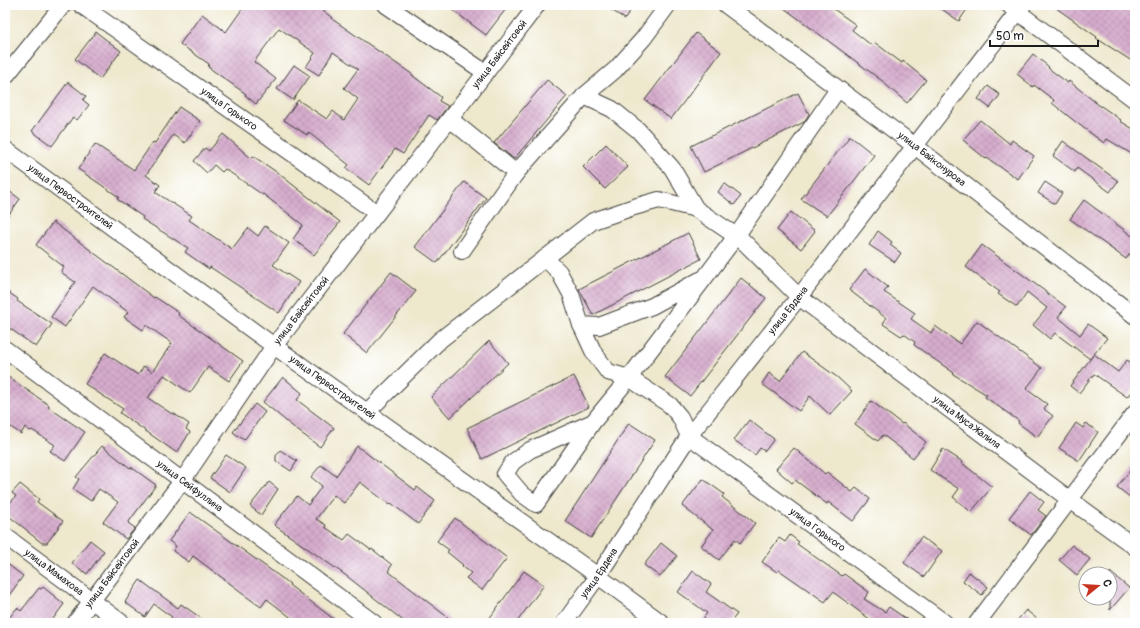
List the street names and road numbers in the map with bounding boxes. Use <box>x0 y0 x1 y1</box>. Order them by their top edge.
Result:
street label: улица Байсейтовой <box>469 17 530 92</box>
street label: улица Горького <box>198 85 260 133</box>
street label: улица Байконурова <box>895 129 968 189</box>
street label: улица Первостроителей <box>25 161 115 232</box>
street label: улица Байсейтовой <box>271 274 332 348</box>
street label: улица Ердена <box>765 284 811 338</box>
street label: улица Первостроителей <box>286 352 378 422</box>
street label: улица Муса Жалиля <box>930 393 1003 452</box>
street label: улица Сейфуллина <box>154 457 225 515</box>
street label: улица Горького <box>786 505 848 554</box>
street label: улица Байсейтовой <box>82 537 142 611</box>
street label: улица Мамахова <box>21 546 86 598</box>
street label: улица Ердена <box>577 546 621 601</box>

